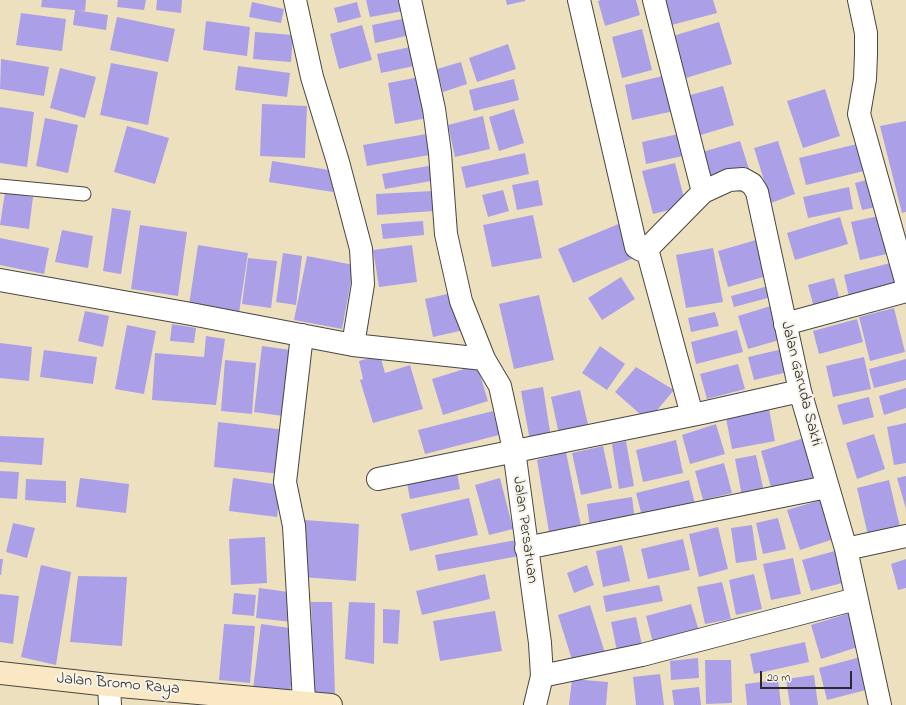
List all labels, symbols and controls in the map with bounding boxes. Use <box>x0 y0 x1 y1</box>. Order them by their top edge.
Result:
street label: Jalan Garuda Sakti <box>775 319 825 449</box>
street label: Jalan Persatuan <box>507 475 541 585</box>
scale bar <box>762 663 854 689</box>
text: 20 m <box>767 669 790 687</box>
street label: Jalan Bromo Raya <box>56 670 180 700</box>

